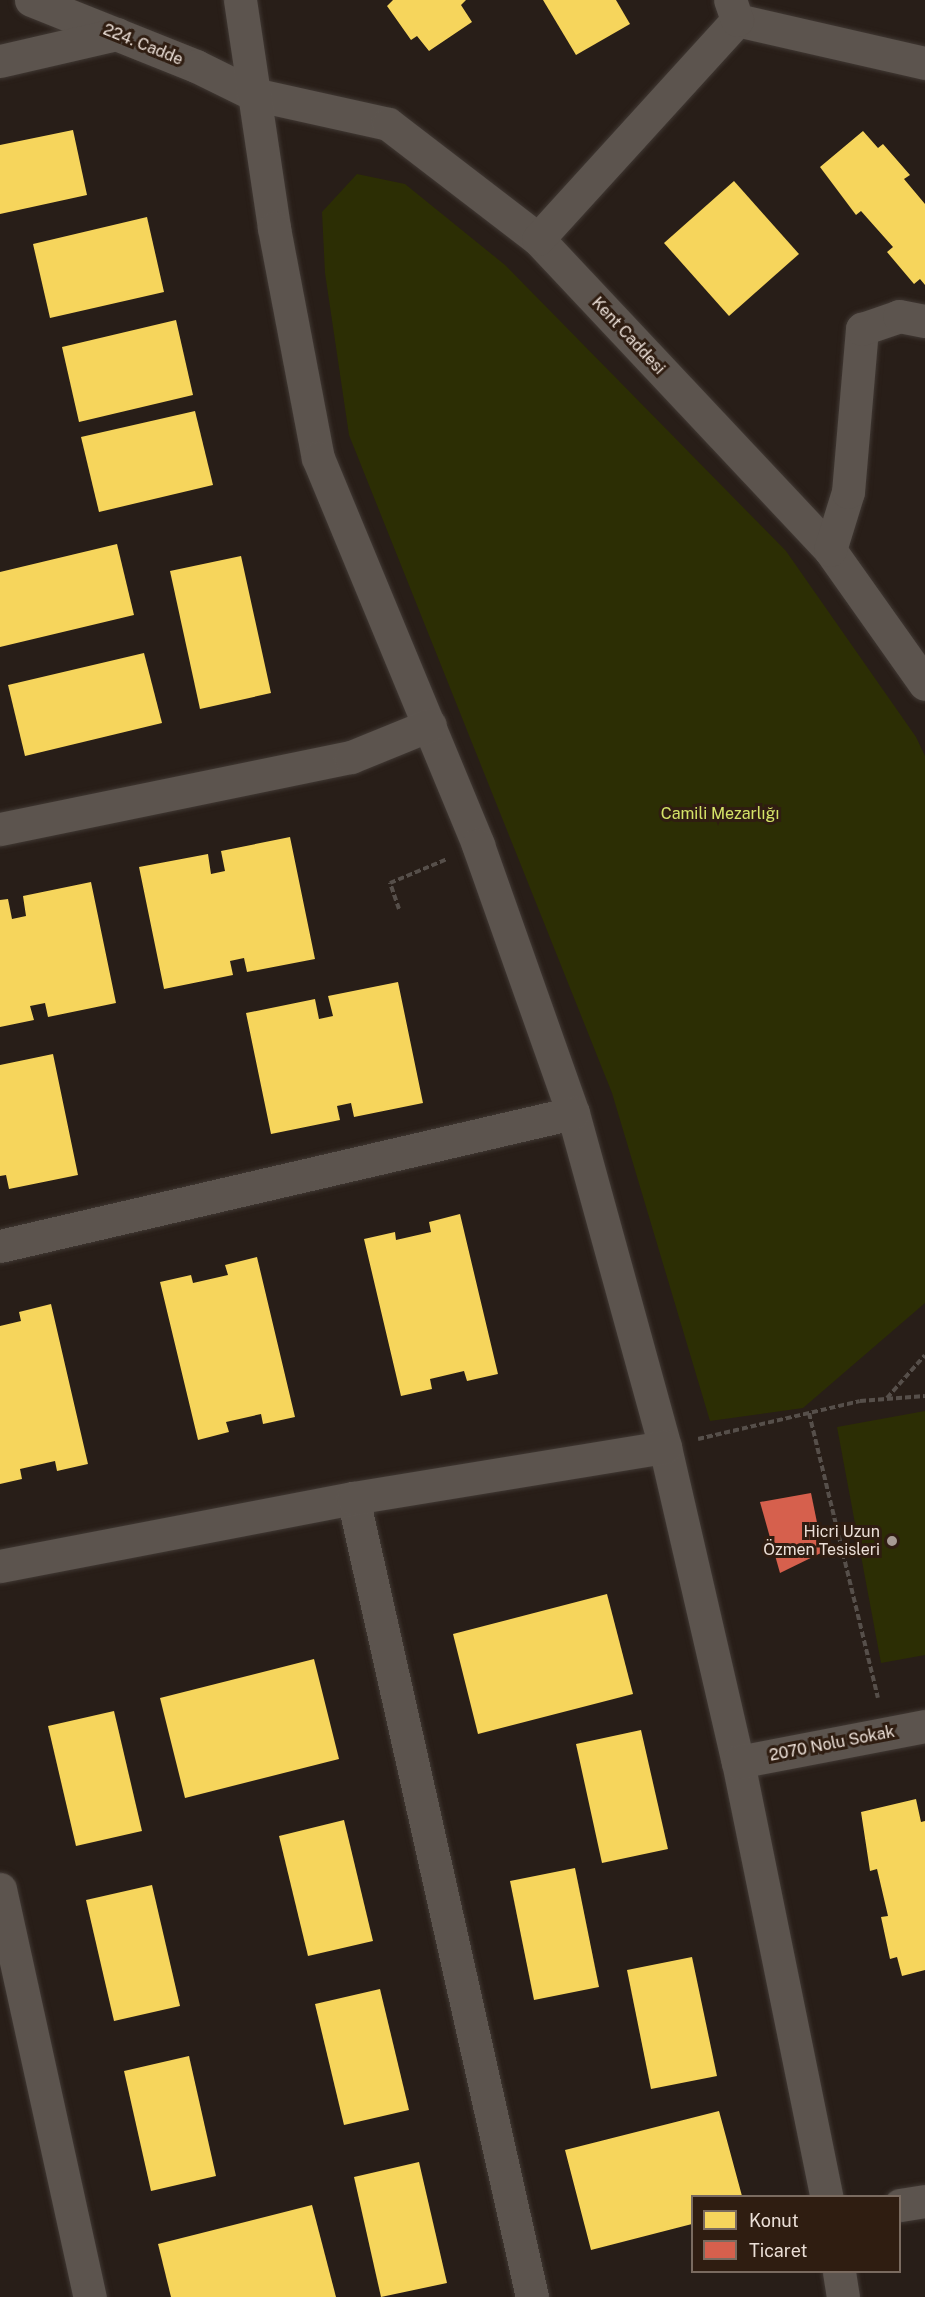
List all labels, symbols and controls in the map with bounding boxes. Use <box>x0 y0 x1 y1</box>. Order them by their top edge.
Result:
street label: 224. Cadde <box>100 20 186 70</box>
street label: Kent Caddesi <box>587 293 669 379</box>
park label: Camili Mezarlığı <box>661 804 779 824</box>
place label: Hicri Uzun Özmen Tesisleri <box>763 1522 880 1560</box>
marker: Hicri Uzun Özmen Tesisleri <box>885 1534 899 1548</box>
street label: 2070 Nolu Sokak <box>768 1722 896 1766</box>
legend <box>691 2195 901 2273</box>
text: Konut <box>749 2210 799 2231</box>
text: Ticaret <box>749 2240 807 2261</box>

